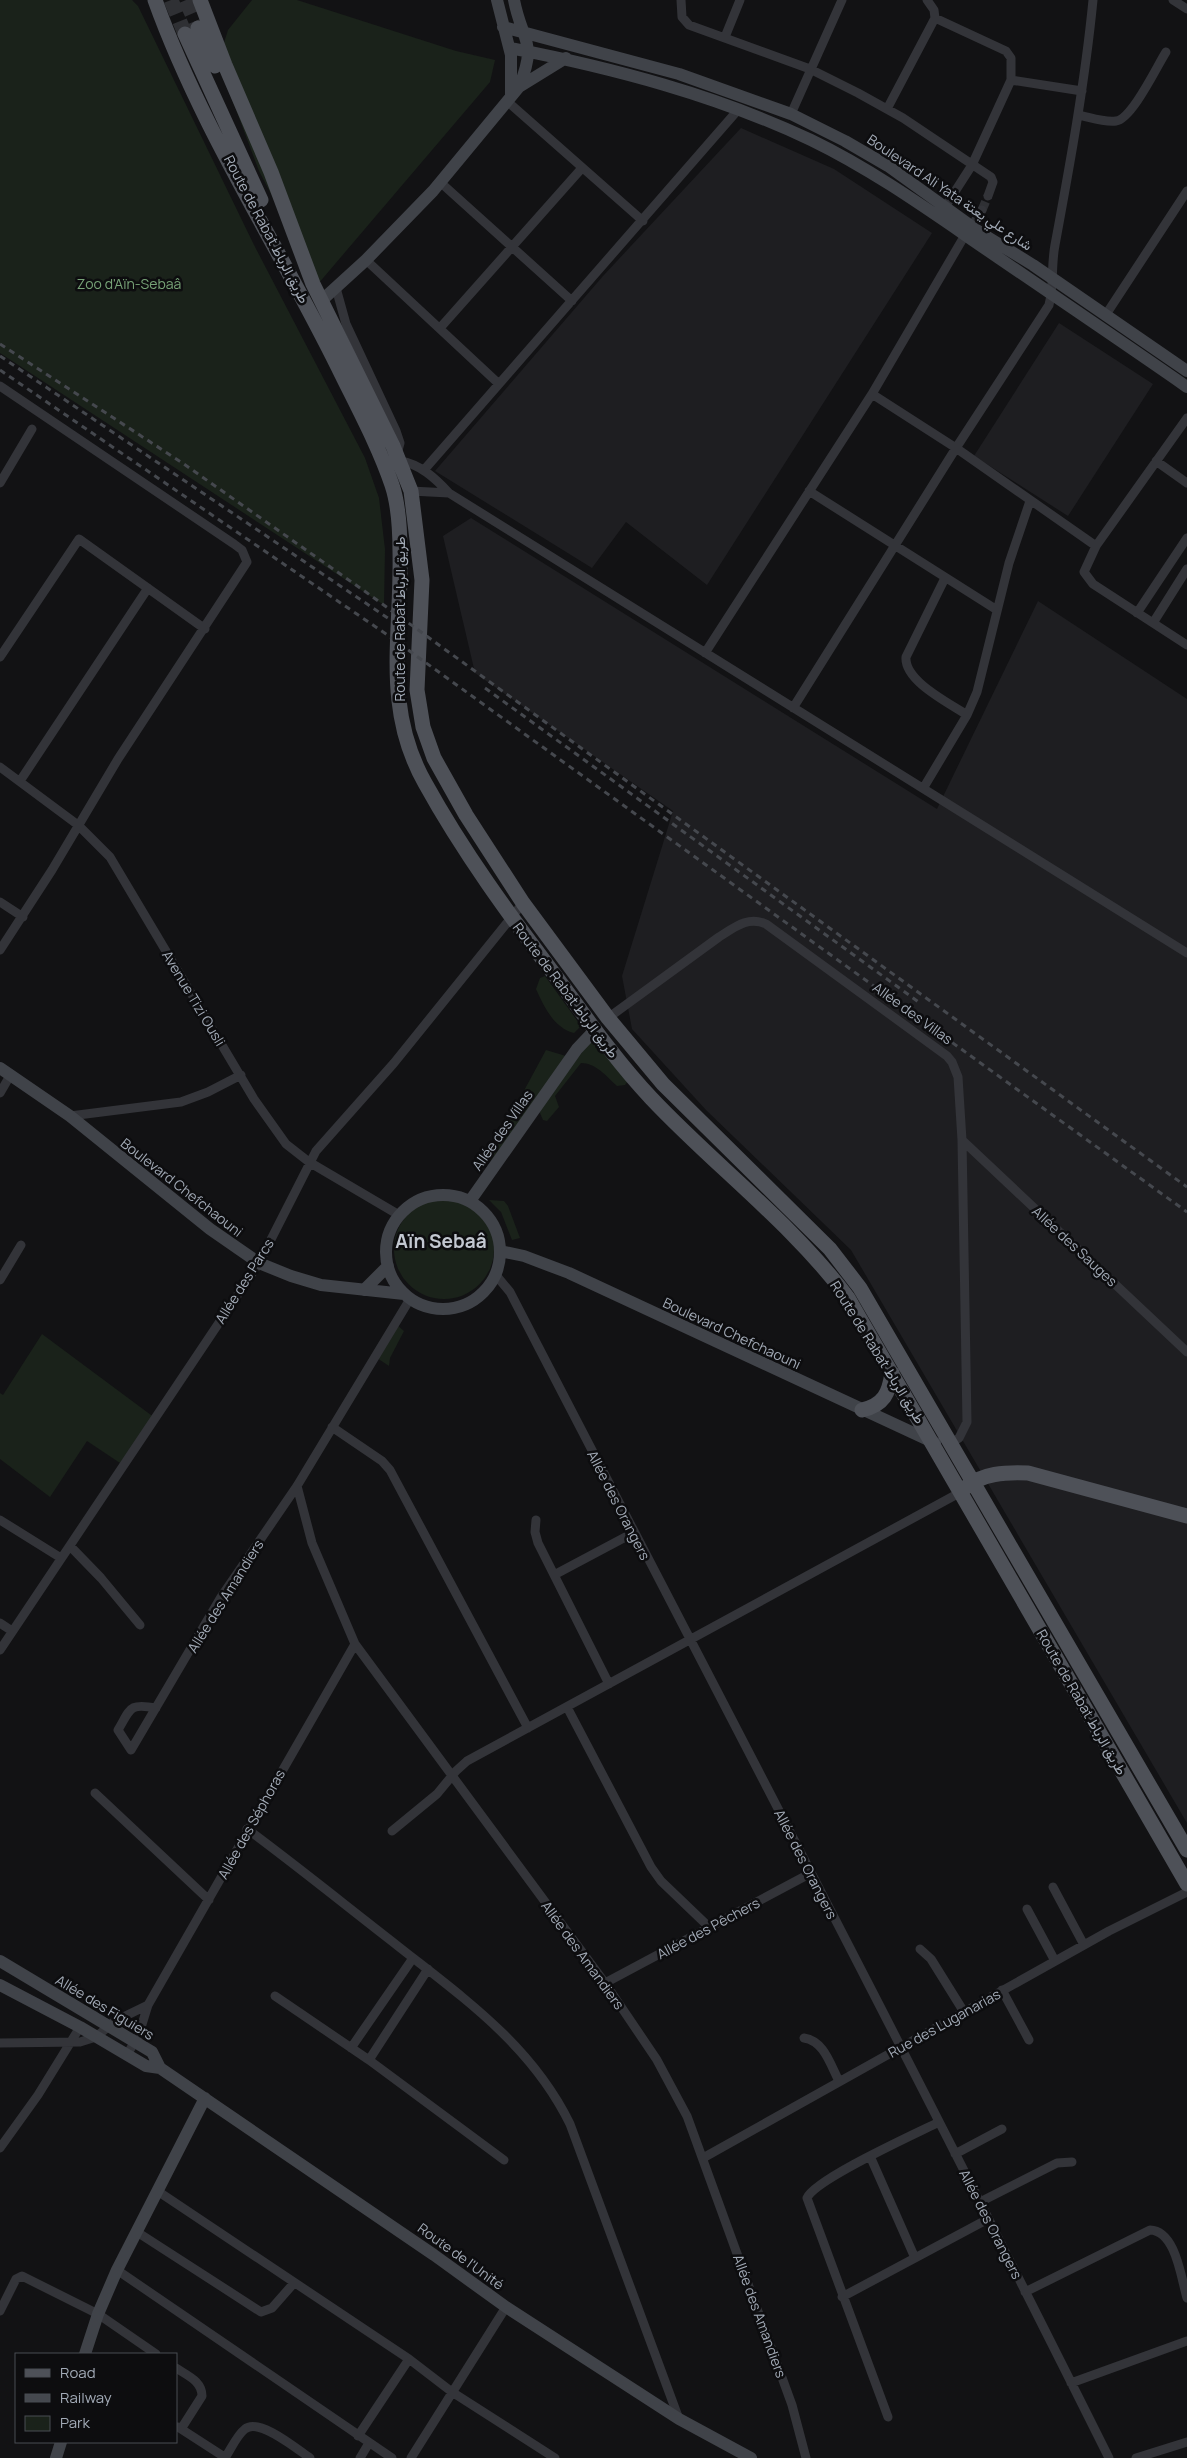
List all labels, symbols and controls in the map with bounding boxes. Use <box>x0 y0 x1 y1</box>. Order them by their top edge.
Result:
street label: Boulevard Ali Yata شارع علي يعتة <box>862 130 1036 257</box>
street label: Route de Rabat طريق الرباط <box>220 152 314 306</box>
park label: Zoo d'Aïn-Sebaâ <box>77 274 181 293</box>
street label: Route de Rabat طريق الرباط <box>390 536 409 702</box>
street label: Route de Rabat طريق الرباط <box>509 918 623 1062</box>
street label: Avenue Tizi Ousli <box>158 947 230 1049</box>
street label: Allée des Villas <box>869 978 957 1048</box>
street label: Allée des Villas <box>467 1086 537 1174</box>
street label: Boulevard Chefchaouni <box>117 1133 247 1241</box>
street label: Allée des Sauges <box>1028 1202 1122 1290</box>
district label: Aïn Sebaâ <box>395 1228 487 1254</box>
street label: Allée des Parcs <box>210 1235 278 1327</box>
street label: Route de Rabat طريق الرباط <box>826 1277 930 1427</box>
street label: Boulevard Chefchaouni <box>660 1293 804 1373</box>
street label: Allée des Orangers <box>583 1447 655 1563</box>
street label: Allée des Amandiers <box>183 1536 267 1656</box>
street label: Route de Rabat طريق الرباط <box>1033 1626 1131 1778</box>
street label: Allée des Séphoras <box>213 1766 289 1882</box>
street label: Allée des Orangers <box>770 1806 842 1922</box>
street label: Allée des Pêchers <box>653 1893 763 1963</box>
street label: Allée des Amandiers <box>537 1897 629 2013</box>
street label: Allée des Figuiers <box>52 1970 158 2044</box>
street label: Rue des Luganarias <box>884 1984 1004 2062</box>
street label: Allée des Orangers <box>955 2166 1027 2282</box>
street label: Route de l'Unité <box>414 2218 508 2294</box>
street label: Allée des Amandiers <box>729 2252 791 2380</box>
legend <box>15 2353 178 2443</box>
text: Road <box>60 2362 96 2383</box>
text: Railway <box>60 2387 112 2408</box>
text: Park <box>60 2412 90 2433</box>

